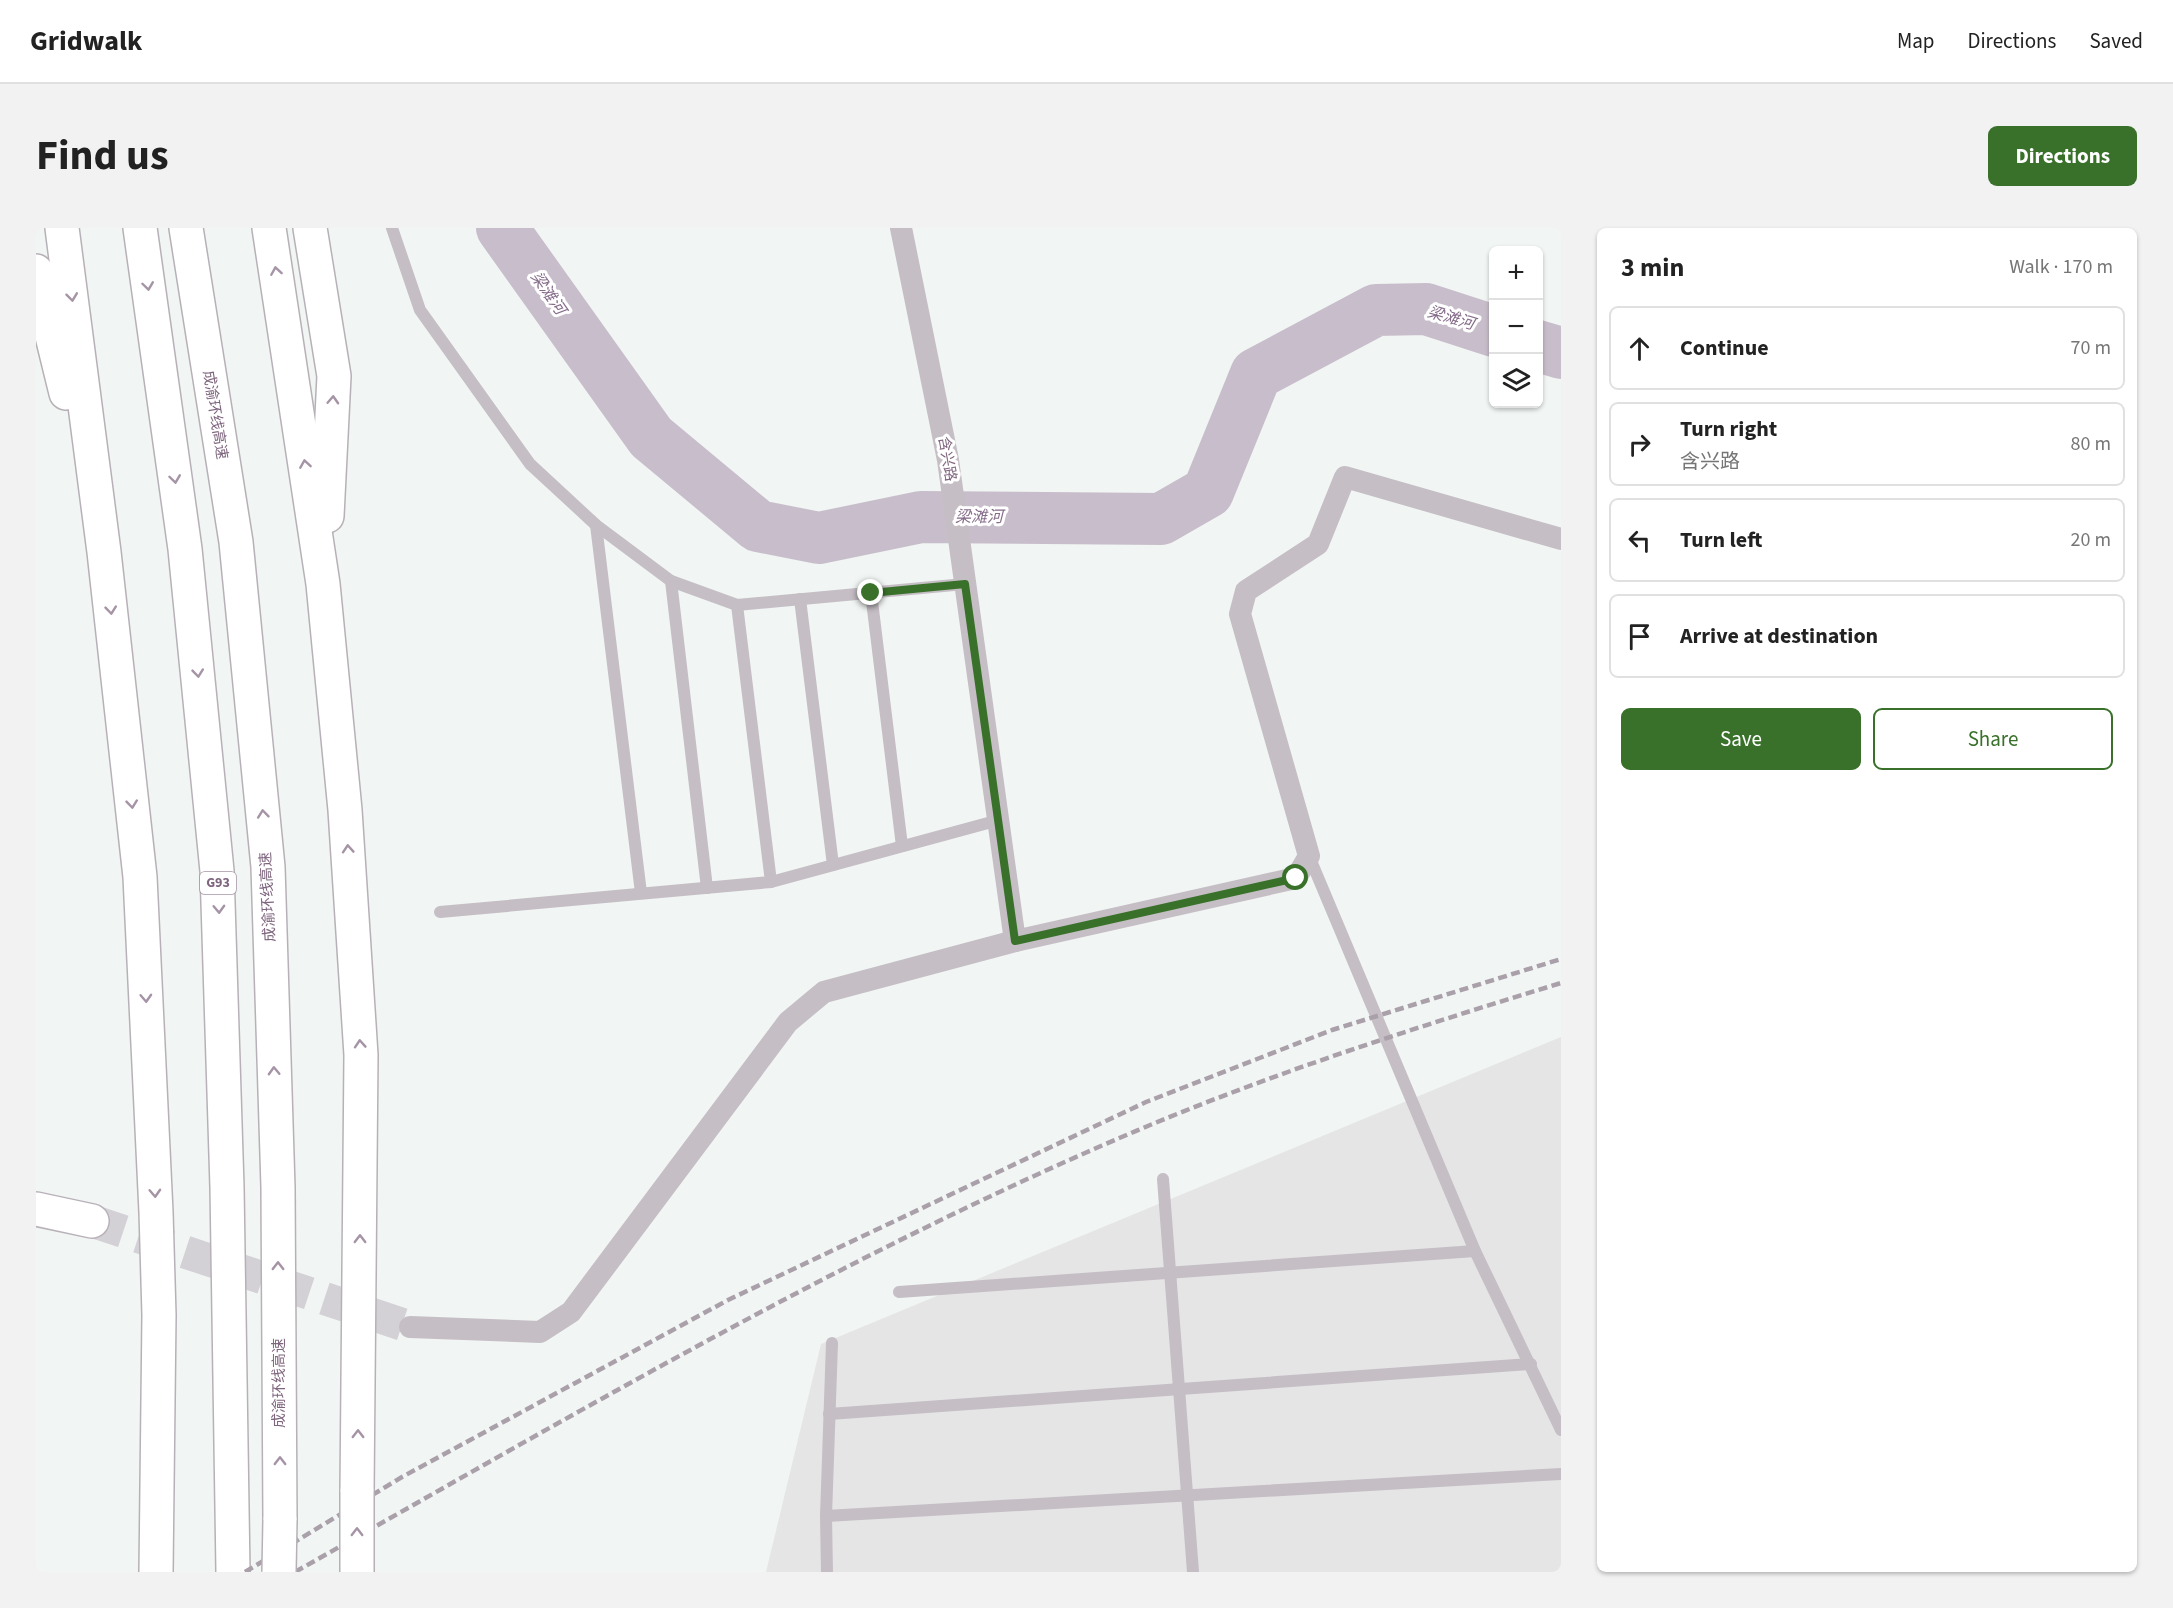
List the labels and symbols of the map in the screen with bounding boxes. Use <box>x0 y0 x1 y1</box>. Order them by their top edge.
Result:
one-way arrow <box>270 266 282 275</box>
water label: 梁滩河 <box>525 267 572 321</box>
one-way arrow <box>141 281 153 291</box>
one-way arrow <box>65 292 77 301</box>
water label: 梁滩河 <box>1425 301 1480 336</box>
street label: 成渝环线高速 <box>198 369 232 461</box>
one-way arrow <box>326 395 339 404</box>
street label: 含兴路 <box>933 435 961 483</box>
one-way arrow <box>299 459 312 469</box>
one-way arrow <box>169 474 181 484</box>
water label: 梁滩河 <box>955 506 1006 528</box>
route end <box>857 579 883 605</box>
one-way arrow <box>104 606 117 615</box>
one-way arrow <box>191 668 204 677</box>
one-way arrow <box>125 799 138 809</box>
one-way arrow <box>257 809 270 818</box>
one-way arrow <box>342 845 355 854</box>
street label: 成渝环线高速 <box>255 852 281 942</box>
route start <box>1282 864 1308 890</box>
road number: G93 <box>200 872 236 894</box>
one-way arrow <box>212 904 225 913</box>
one-way arrow <box>139 994 152 1003</box>
one-way arrow <box>354 1039 367 1048</box>
one-way arrow <box>268 1067 281 1076</box>
one-way arrow <box>149 1189 162 1198</box>
one-way arrow <box>353 1234 366 1243</box>
one-way arrow <box>272 1262 285 1271</box>
street label: 成渝环线高速 <box>269 1338 290 1428</box>
one-way arrow <box>352 1429 364 1438</box>
one-way arrow <box>274 1457 286 1466</box>
one-way arrow <box>351 1528 363 1537</box>

